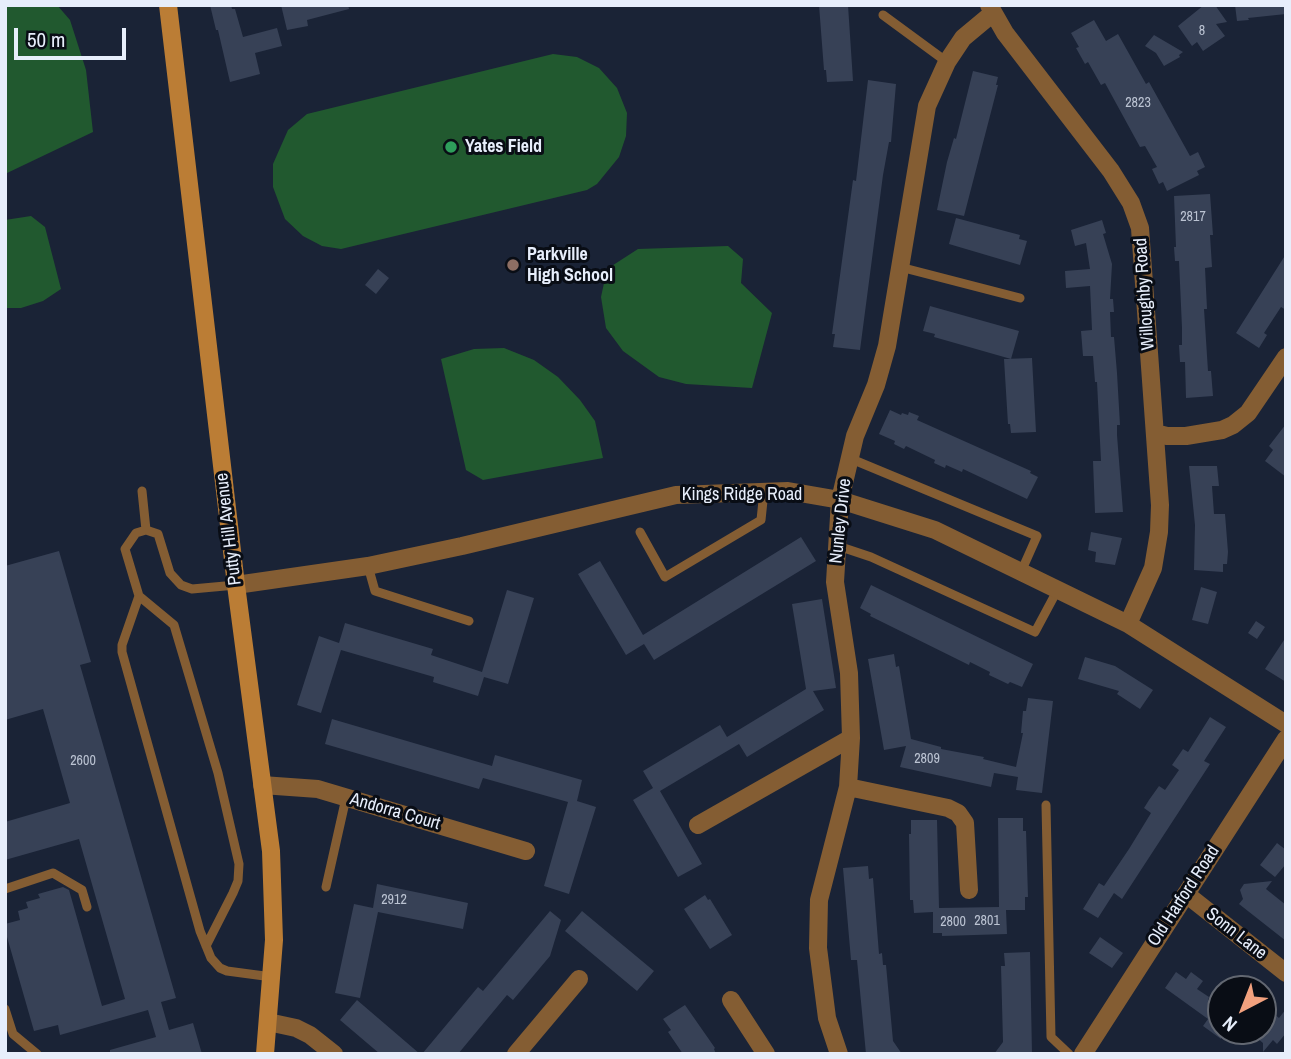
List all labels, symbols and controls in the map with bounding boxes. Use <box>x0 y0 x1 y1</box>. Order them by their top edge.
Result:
scale bar <box>18 14 130 58</box>
house number: 8 <box>1199 23 1205 39</box>
text: 50 m <box>27 25 65 54</box>
house number: 2823 <box>1125 95 1151 111</box>
place label: Yates Field <box>465 136 542 158</box>
marker: Yates Field <box>443 139 459 155</box>
house number: 2817 <box>1180 209 1206 225</box>
street label: Willoughby Road <box>1130 237 1160 351</box>
place label: Parkville High School <box>527 244 613 286</box>
marker: Parkville High School <box>505 257 521 273</box>
street label: Putty Hill Avenue <box>211 472 247 586</box>
street label: Nunley Drive <box>826 477 856 565</box>
street label: Kings Ridge Road <box>682 484 802 506</box>
house number: 2809 <box>914 751 940 767</box>
house number: 2600 <box>70 753 96 769</box>
street label: Andorra Court <box>347 789 443 835</box>
street label: Old Harford Road <box>1143 842 1225 950</box>
house number: 2912 <box>381 892 407 908</box>
street label: Sonn Lane <box>1201 904 1271 964</box>
house number: 2801 <box>974 913 1000 929</box>
house number: 2800 <box>940 914 966 930</box>
north arrow <box>1207 975 1277 1045</box>
text: N <box>1216 1011 1242 1038</box>

